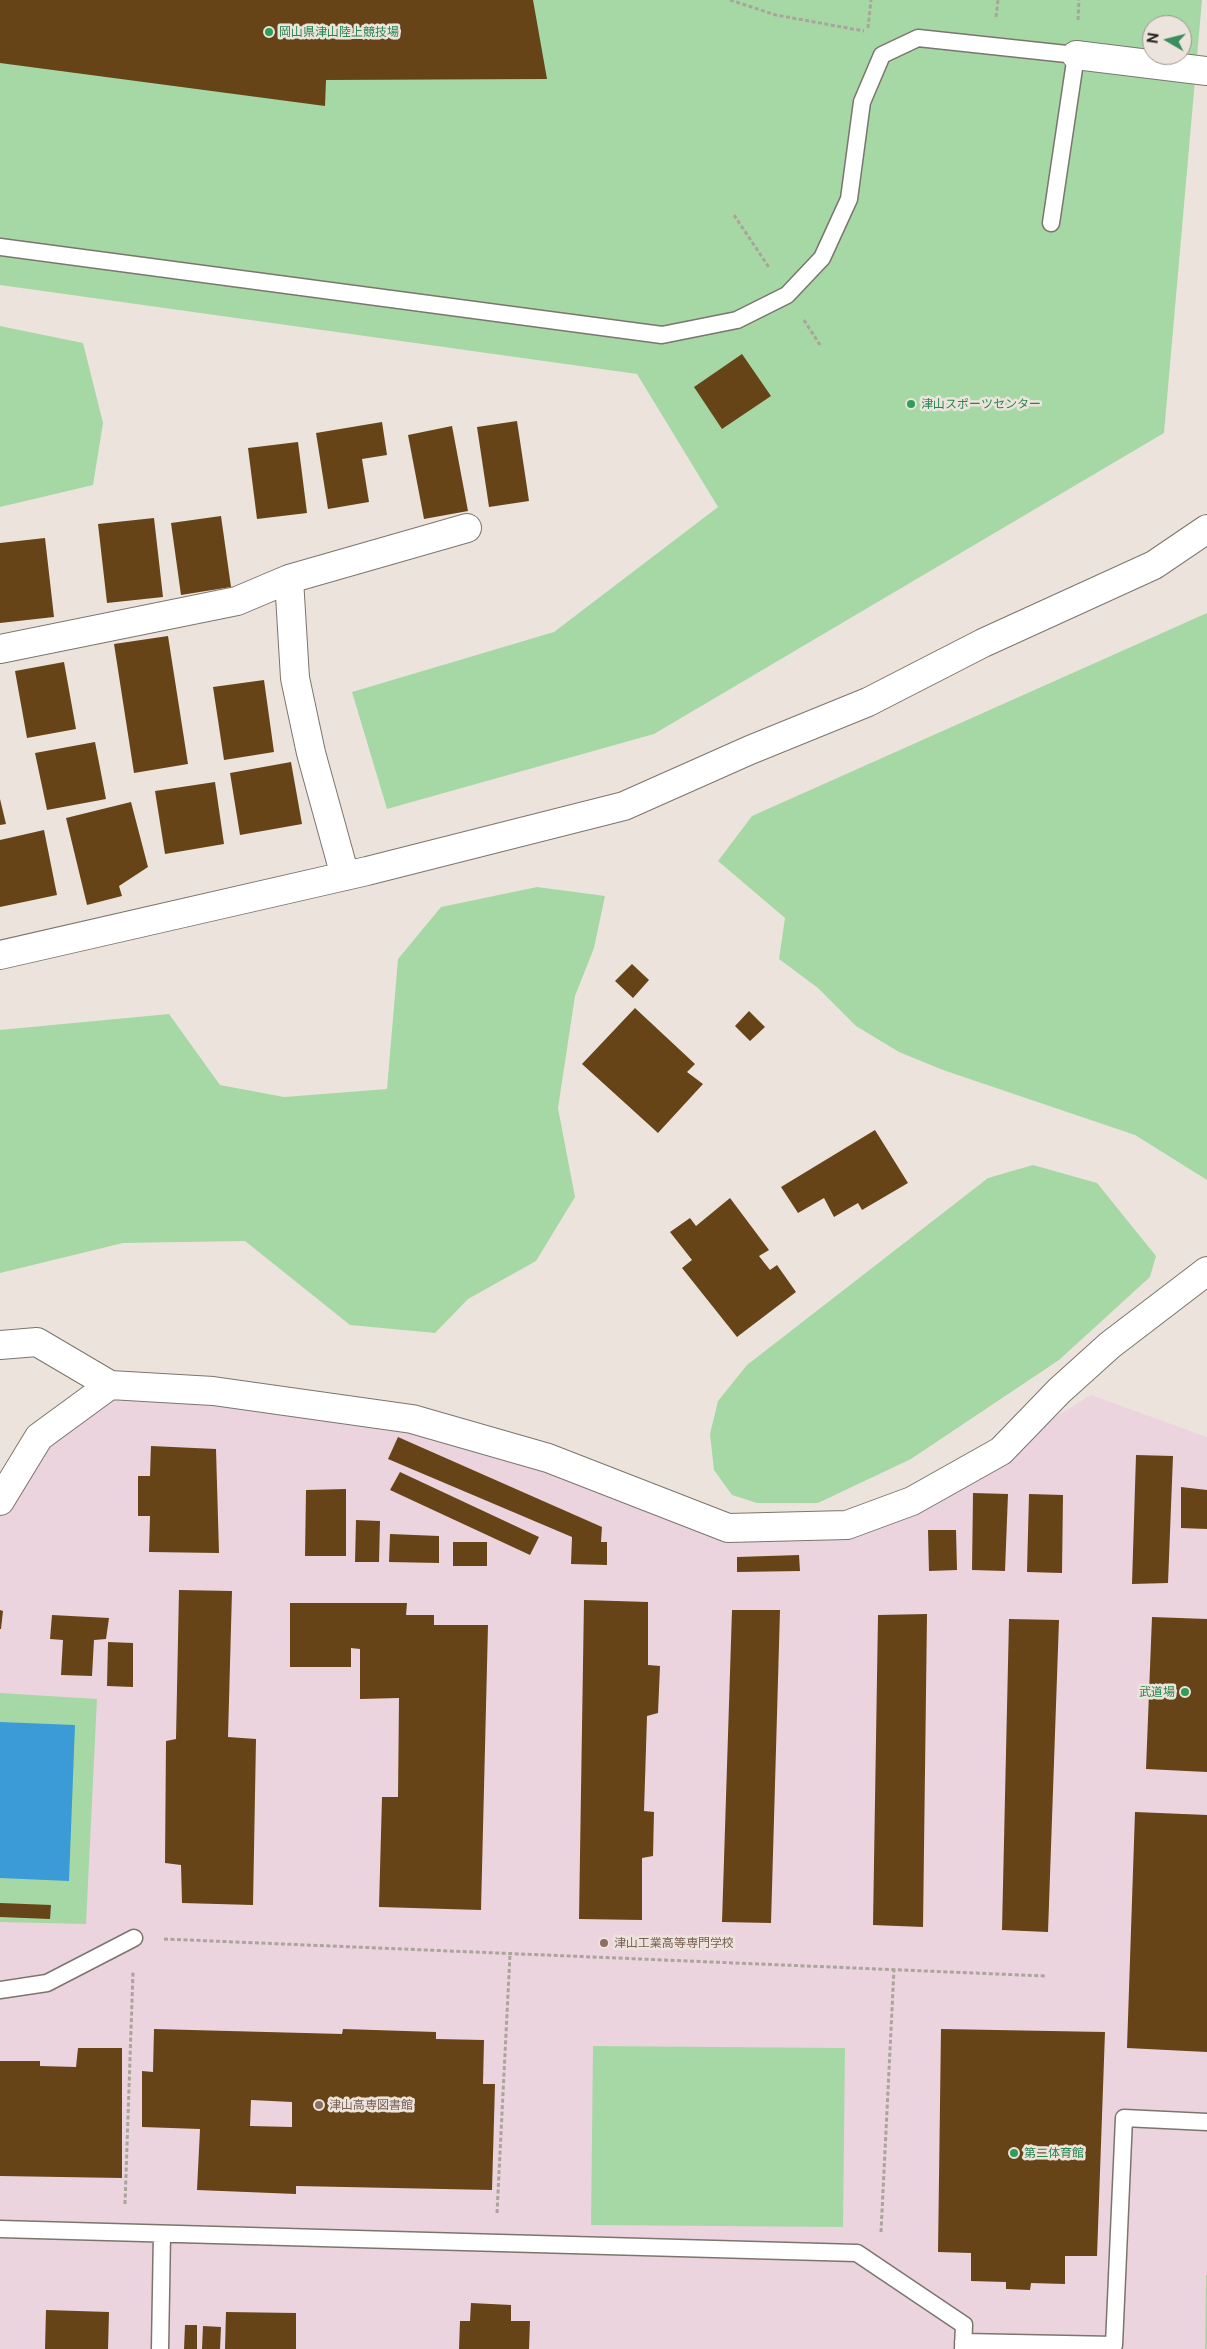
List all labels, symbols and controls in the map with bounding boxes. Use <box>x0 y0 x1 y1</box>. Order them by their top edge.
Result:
north arrow <box>1142 15 1192 65</box>
place label: 岡山県津山陸上競技場 <box>279 25 399 39</box>
marker: 岡山県津山陸上競技場 <box>263 26 275 38</box>
text: N <box>1144 32 1162 45</box>
place label: 津山スポーツセンター <box>921 397 1041 411</box>
marker: 津山スポーツセンター <box>905 398 917 410</box>
place label: 武道場 <box>1139 1685 1175 1699</box>
marker: 武道場 <box>1179 1686 1191 1698</box>
place label: 津山工業高等専門学校 <box>614 1936 734 1950</box>
marker: 津山工業高等専門学校 <box>598 1937 610 1949</box>
place label: 津山高専図書館 <box>329 2098 413 2112</box>
marker: 津山高専図書館 <box>313 2099 325 2111</box>
place label: 第二体育館 <box>1024 2146 1084 2160</box>
marker: 第二体育館 <box>1008 2147 1020 2159</box>

